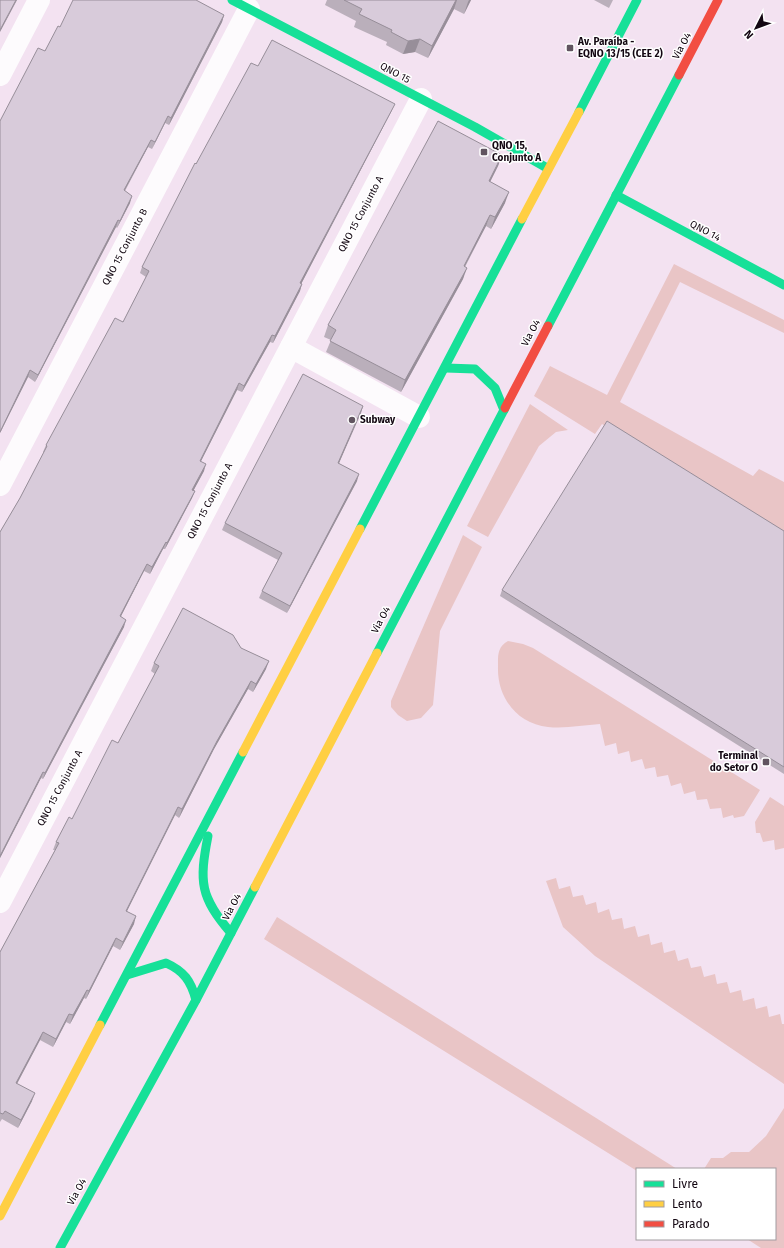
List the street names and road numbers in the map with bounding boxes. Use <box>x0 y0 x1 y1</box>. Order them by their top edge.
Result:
street label: Via O4 <box>670 30 694 61</box>
street label: QNO 15 <box>378 60 412 86</box>
street label: QNO 15 Conjunto A <box>336 174 386 254</box>
street label: QNO 15 Conjunto B <box>100 207 150 287</box>
street label: QNO 14 <box>688 218 723 244</box>
street label: Via O4 <box>519 317 543 348</box>
street label: QNO 15 Conjunto A <box>185 461 235 541</box>
street label: Via O4 <box>369 604 393 635</box>
street label: QNO 15 Conjunto A <box>35 748 85 828</box>
street label: Via O4 <box>220 891 244 922</box>
street label: Via O4 <box>65 1176 90 1207</box>

